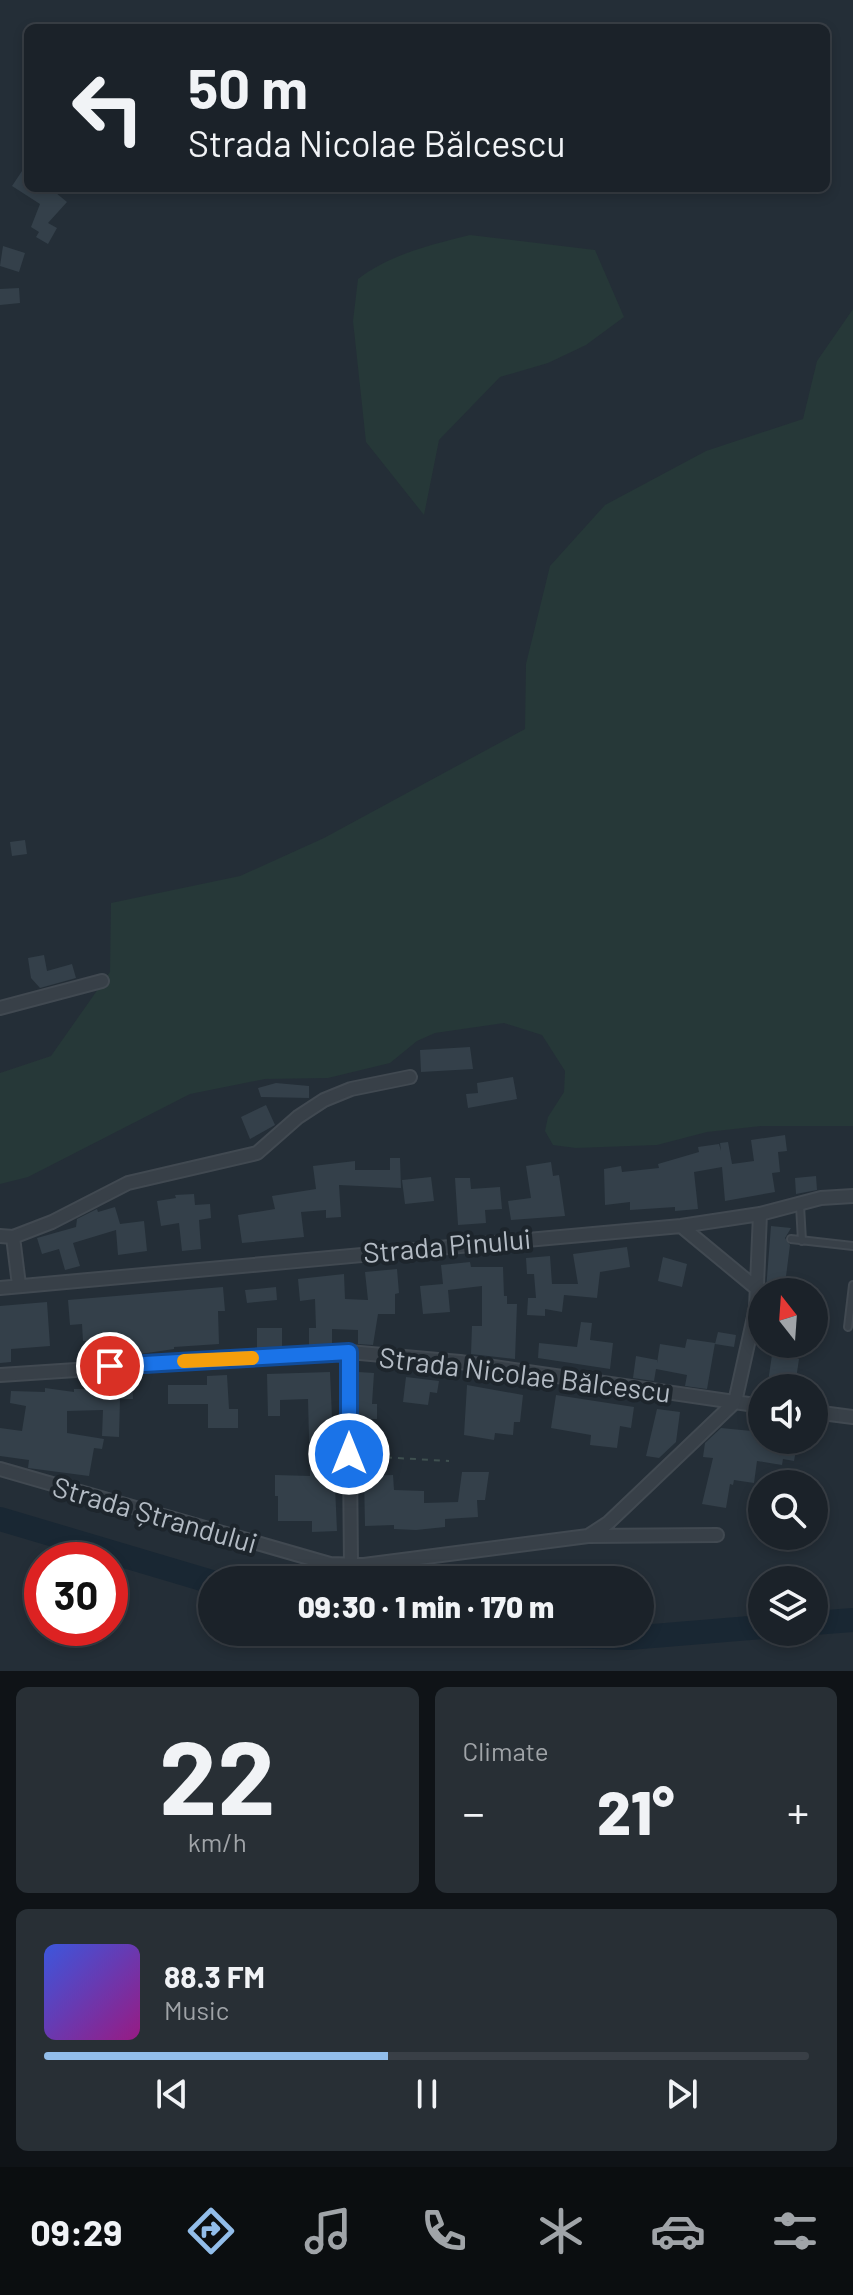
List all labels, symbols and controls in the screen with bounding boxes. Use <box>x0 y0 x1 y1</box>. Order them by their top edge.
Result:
text: 50 m <box>188 53 308 120</box>
icon: left <box>56 56 160 160</box>
text: Strada Nicolae Bălcescu <box>188 121 565 164</box>
street label: Strada Pinului <box>361 1221 532 1269</box>
north arrow <box>748 1278 828 1358</box>
map controls <box>748 1278 828 1646</box>
pin <box>76 1332 144 1400</box>
street label: Strada Nicolae Bălcescu <box>377 1339 673 1409</box>
icon: arrive <box>88 1344 132 1388</box>
button: sound <box>748 1374 828 1454</box>
position arrow <box>307 1412 391 1496</box>
street label: Strada Ștrandului <box>49 1469 261 1559</box>
button: search <box>748 1470 828 1550</box>
speed limit sign: 30 <box>24 1542 128 1646</box>
button: layers <box>748 1566 828 1646</box>
text: 09:30 · 1 min · 170 m <box>298 1588 554 1624</box>
text: 22 <box>159 1711 275 1836</box>
text: Climate <box>463 1735 549 1766</box>
text: 21° <box>597 1775 675 1847</box>
text: − <box>463 1785 485 1838</box>
text: + <box>787 1785 809 1838</box>
text: km/h <box>188 1826 247 1857</box>
text: 88.3 FM <box>164 1958 265 1994</box>
text: Music <box>164 1994 229 2025</box>
icon: previous <box>150 2072 194 2116</box>
icon: pause <box>405 2072 449 2116</box>
icon: next <box>660 2072 704 2116</box>
icon: directions <box>183 2203 239 2259</box>
icon: music <box>300 2203 356 2259</box>
icon: phone <box>416 2203 472 2259</box>
icon: climate <box>533 2203 589 2259</box>
icon: car <box>650 2203 706 2259</box>
icon: filters <box>767 2203 823 2259</box>
text: 09:29 <box>30 2210 122 2253</box>

